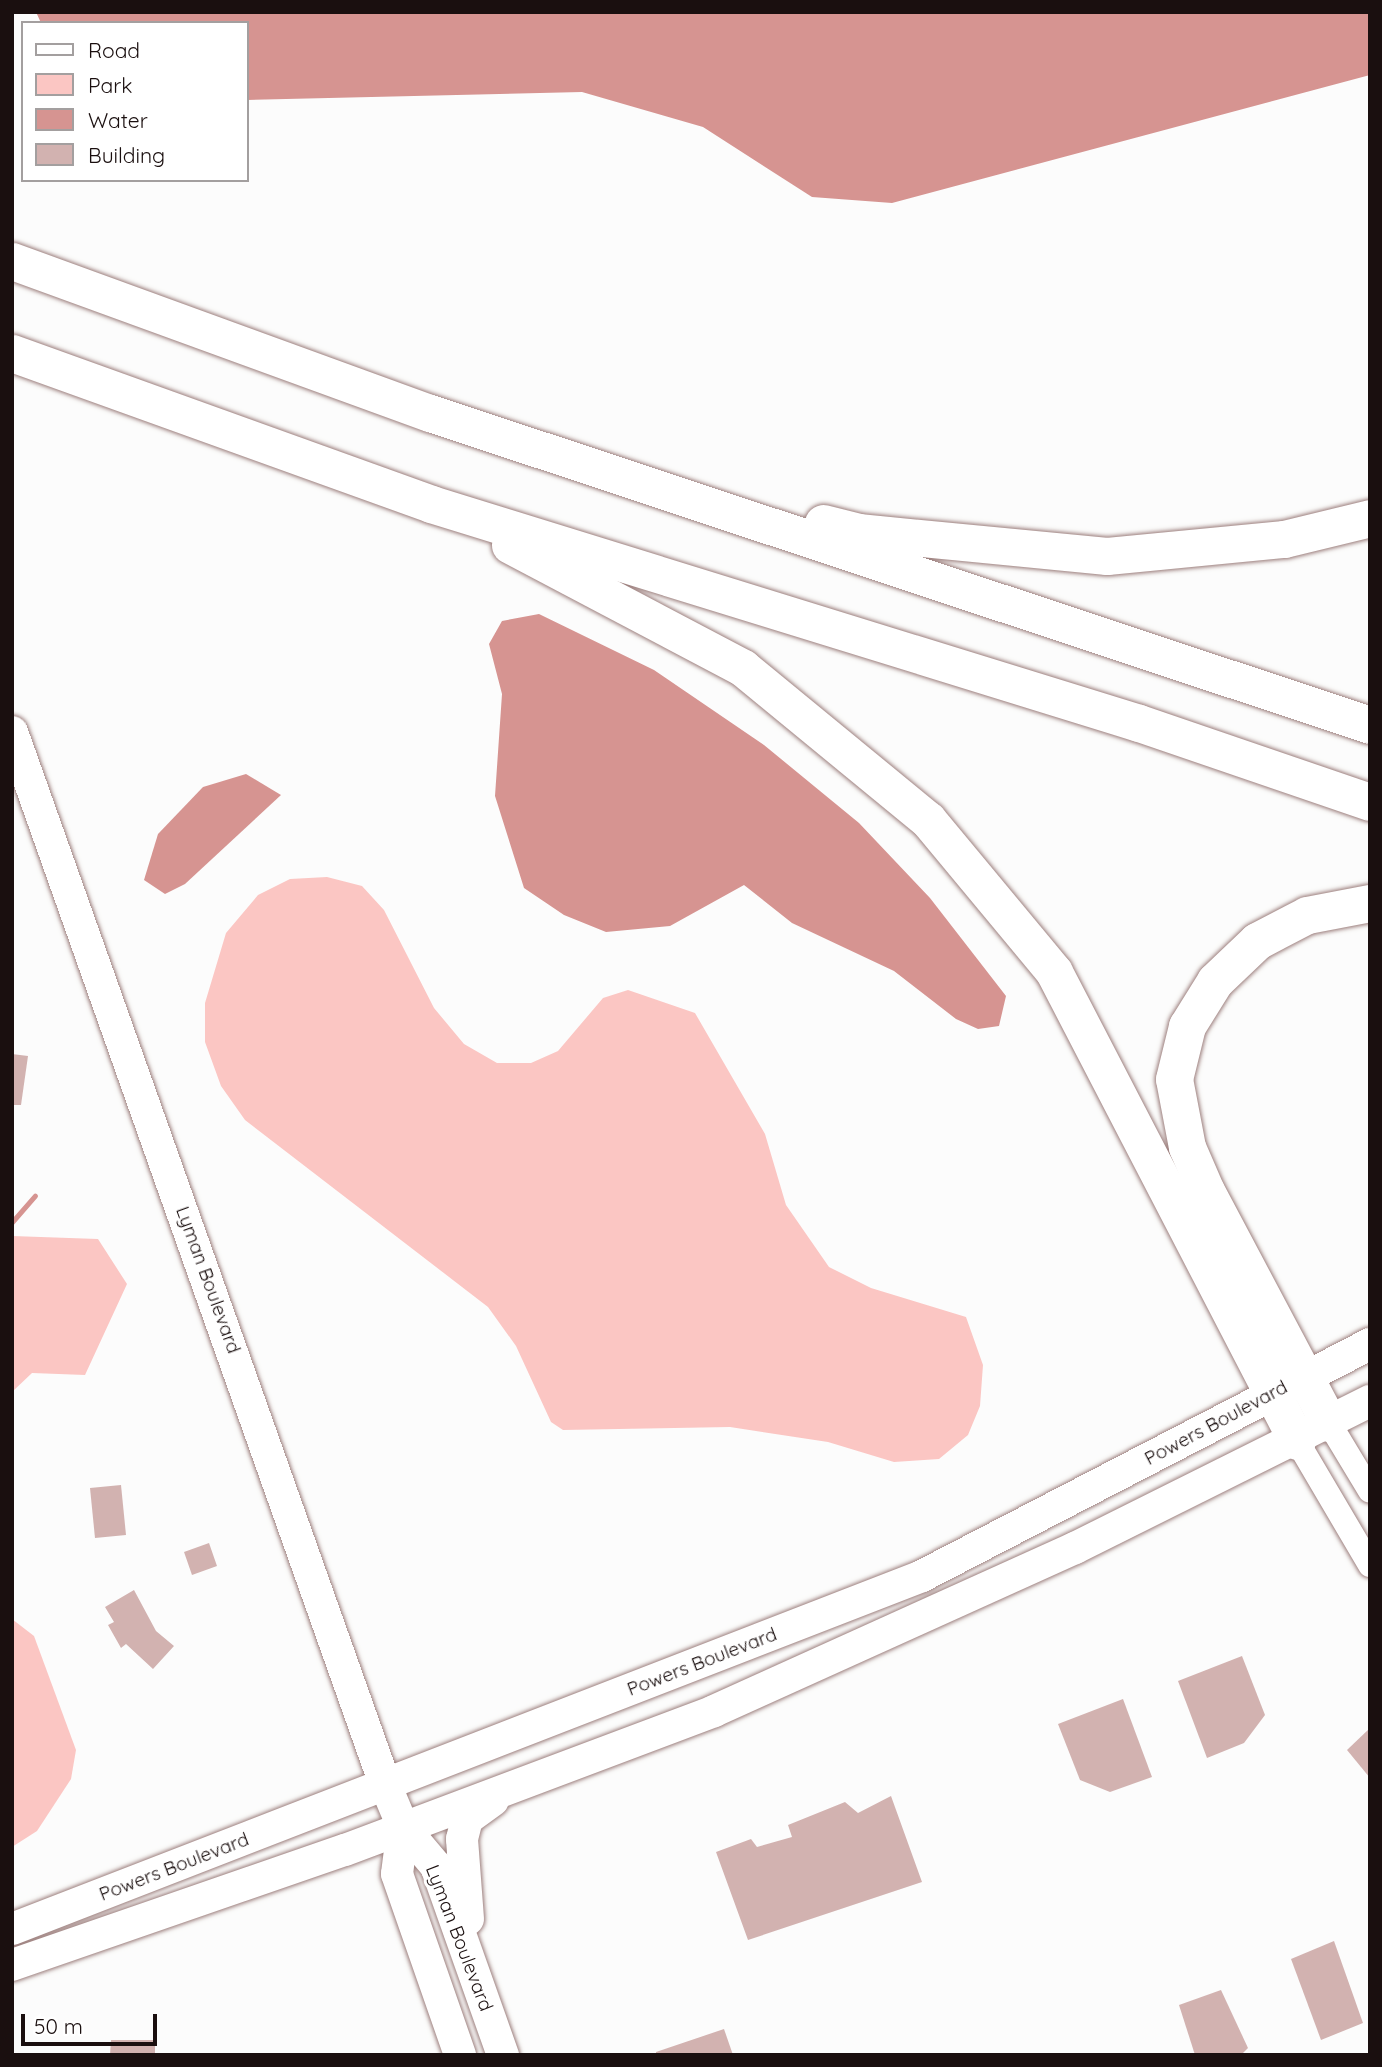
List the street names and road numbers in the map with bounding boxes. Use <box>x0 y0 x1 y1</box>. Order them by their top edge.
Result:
street label: Lyman Boulevard <box>171 1203 245 1357</box>
street label: Powers Boulevard <box>1141 1376 1291 1470</box>
street label: Powers Boulevard <box>624 1623 780 1701</box>
street label: Powers Boulevard <box>96 1828 252 1906</box>
street label: Lyman Boulevard <box>421 1862 497 2014</box>

